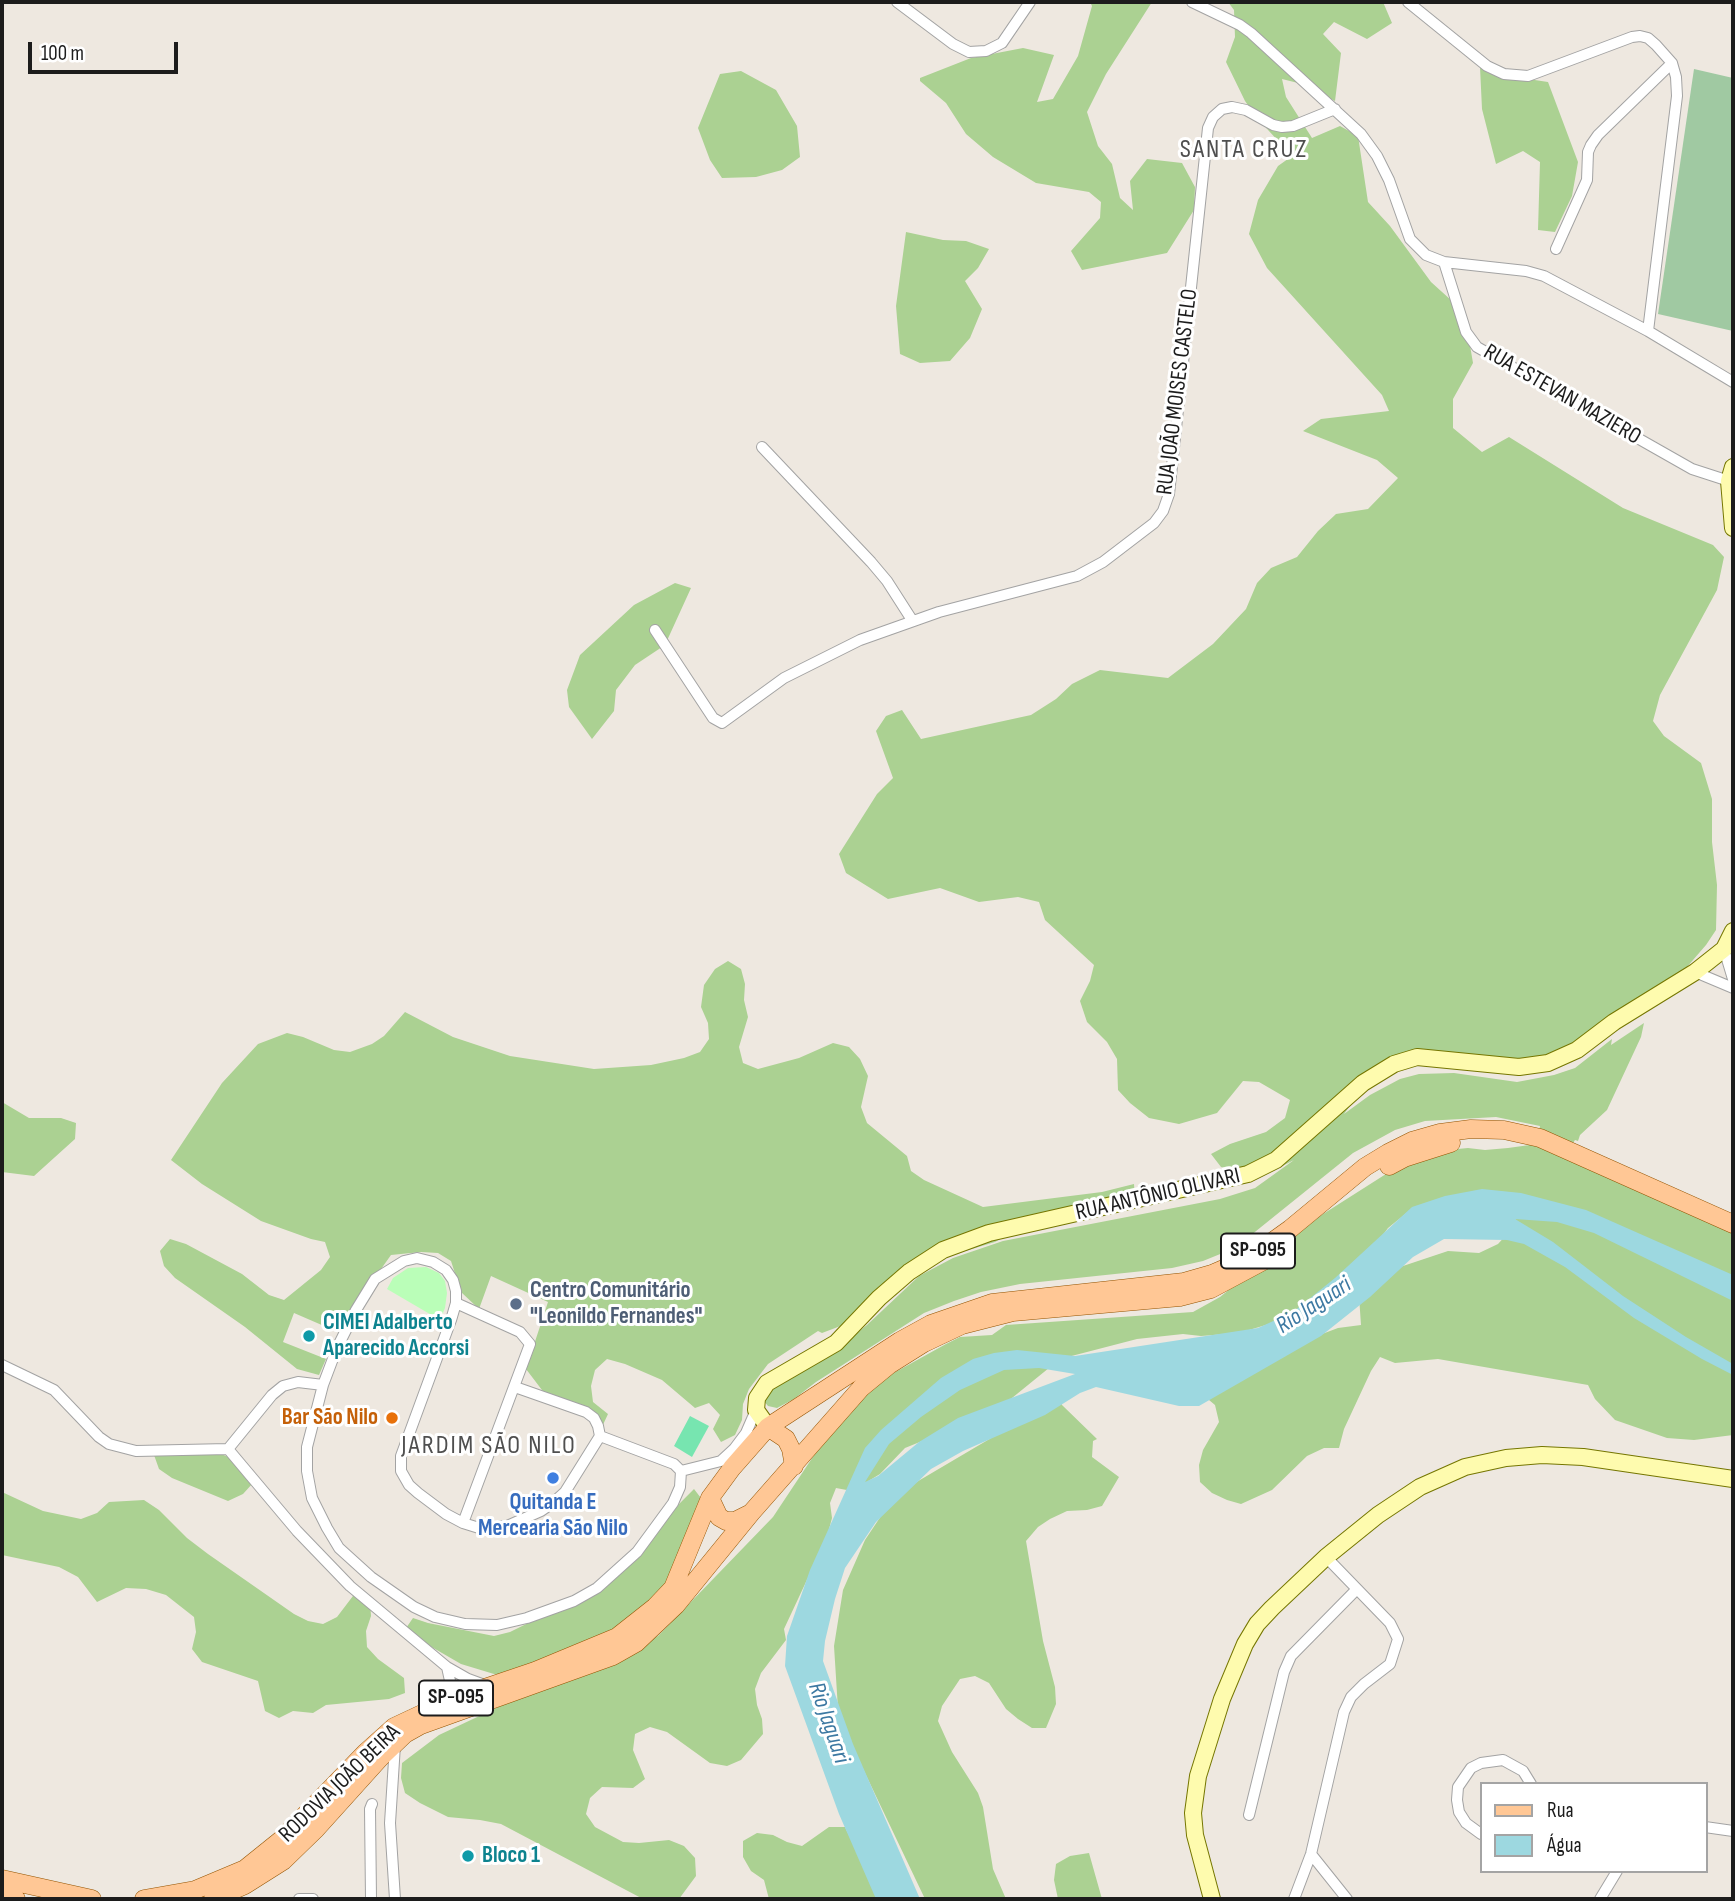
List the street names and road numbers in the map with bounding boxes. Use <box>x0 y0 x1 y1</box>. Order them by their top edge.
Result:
street label: RUA JOÃO MOISES CASTELO <box>1152 287 1204 497</box>
street label: RUA ESTEVAN MAZIERO <box>1478 339 1646 451</box>
street label: RUA ANTÔNIO OLIVARI <box>1073 1163 1243 1227</box>
road number: SP-095 <box>1221 1234 1295 1268</box>
road number: SP-095 <box>419 1680 493 1716</box>
street label: RODOVIA JOÃO BEIRA <box>274 1719 406 1849</box>

